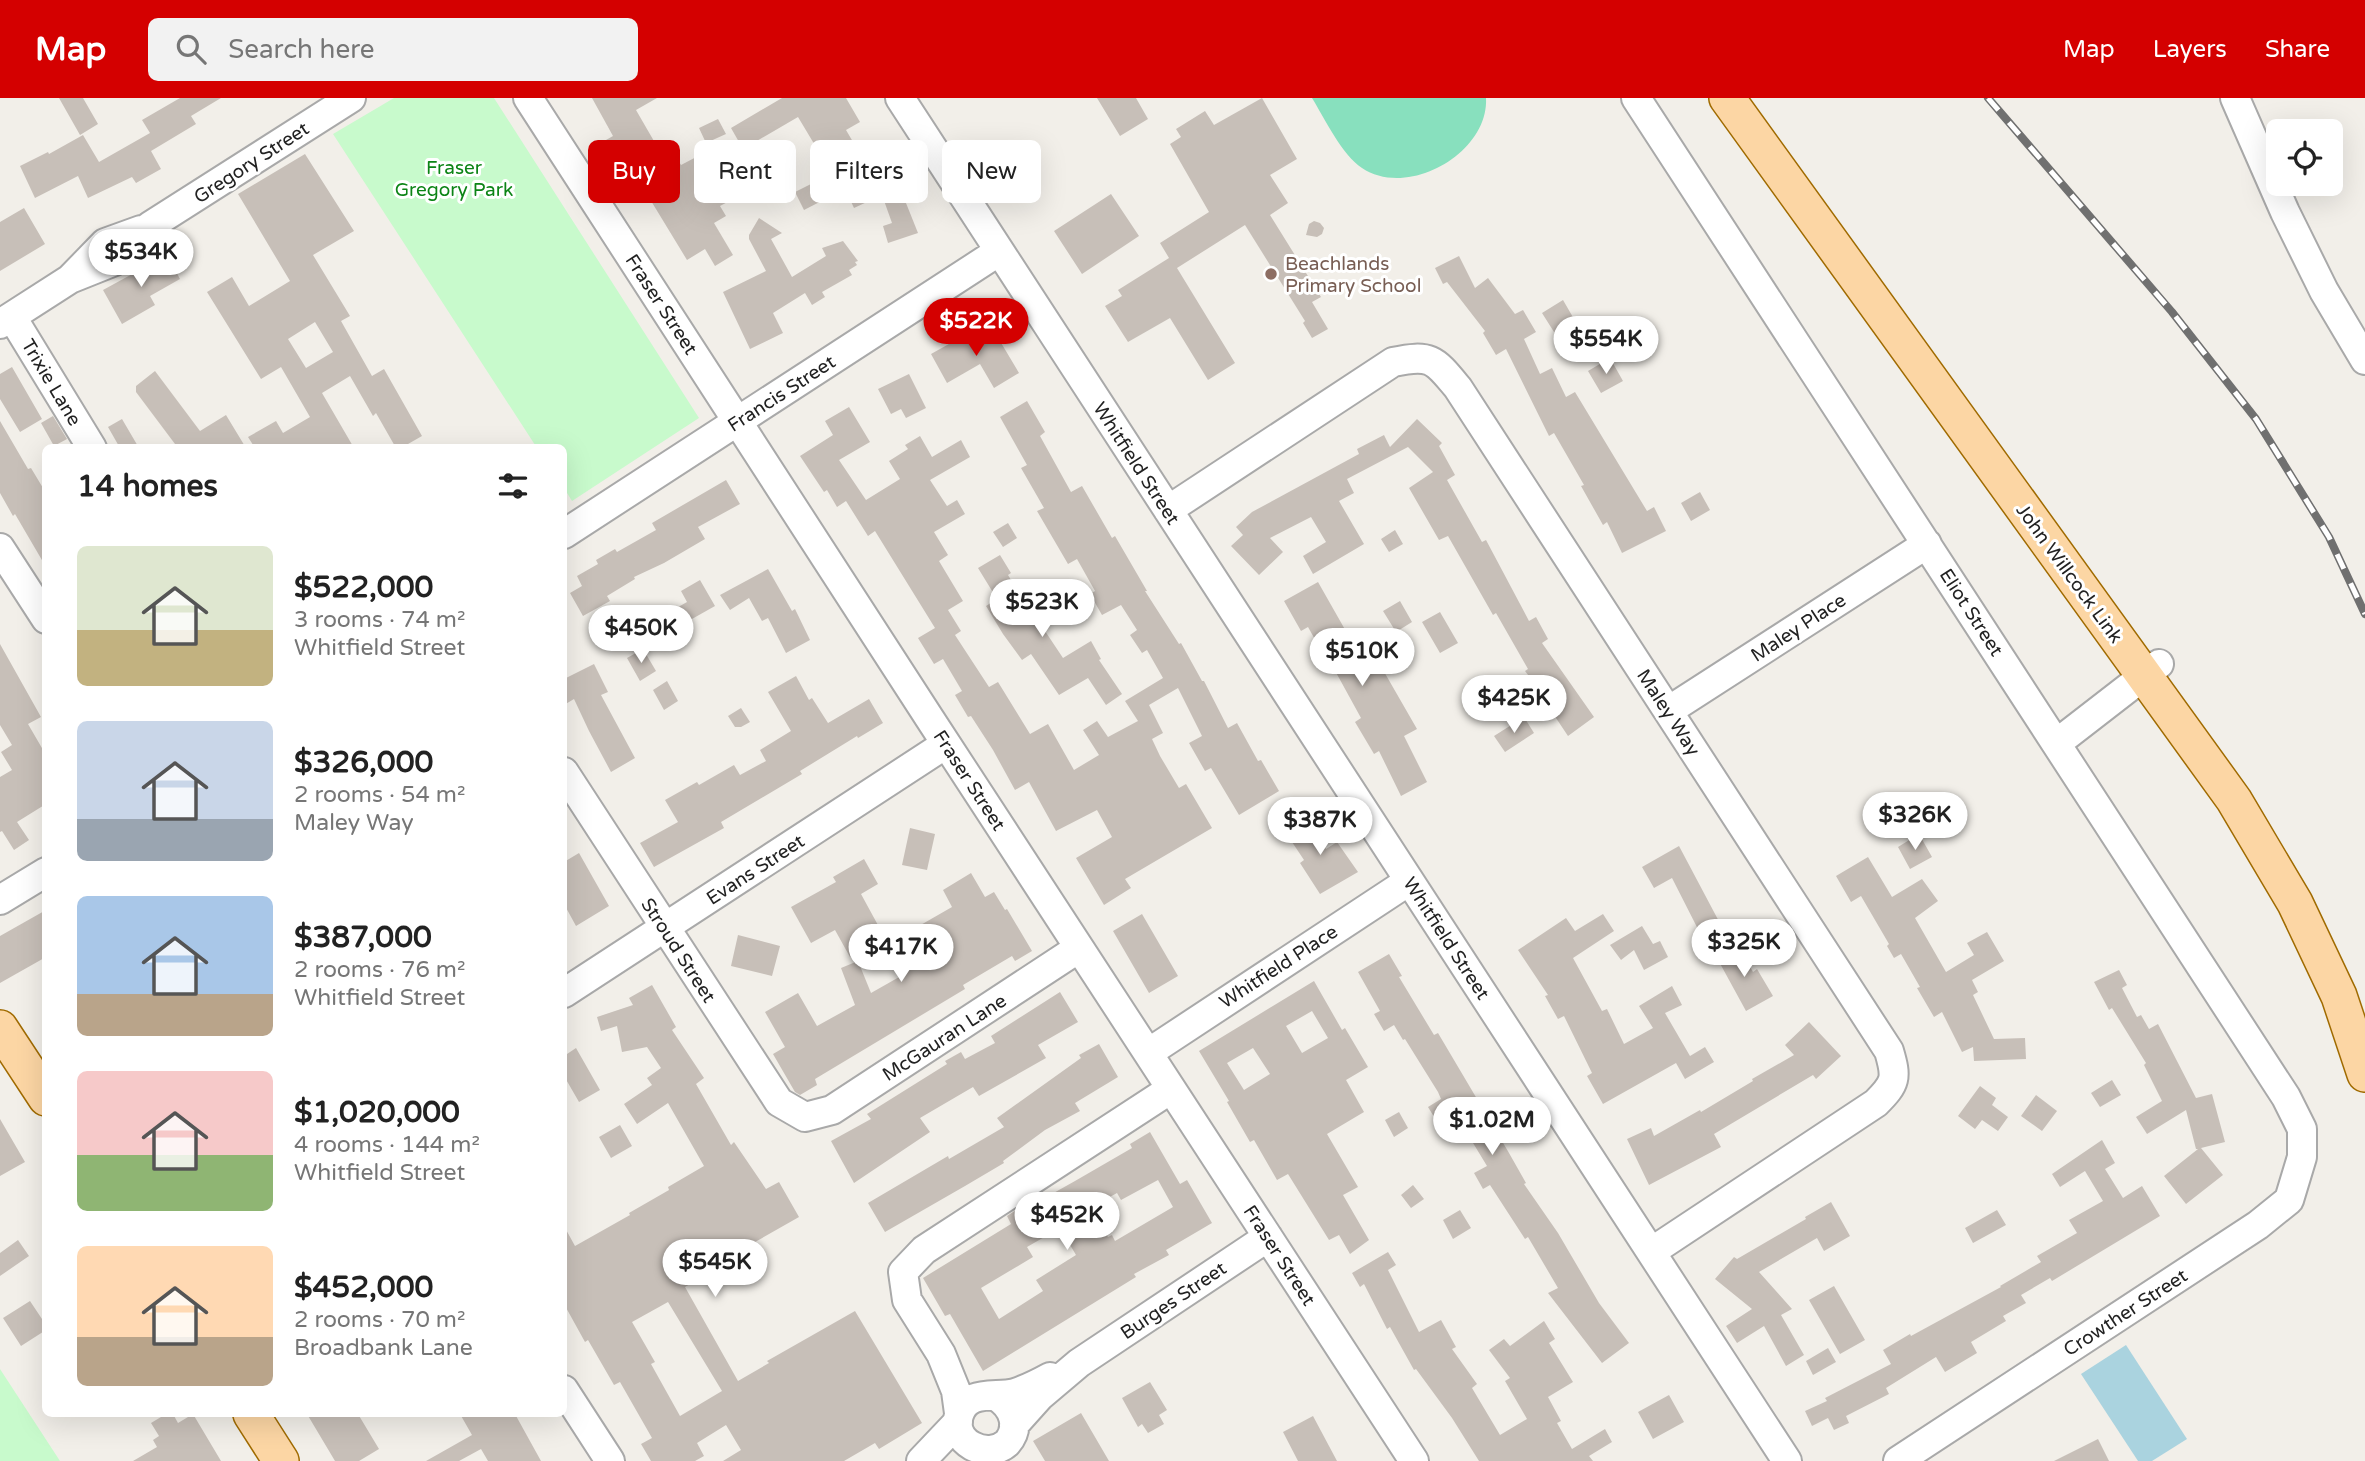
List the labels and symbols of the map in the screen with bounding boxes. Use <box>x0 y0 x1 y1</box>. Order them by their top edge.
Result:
street label: Gregory Street <box>190 118 313 208</box>
park label: Fraser Gregory Park <box>395 157 513 201</box>
pin: $534K <box>92 230 190 289</box>
street label: Fraser Street <box>621 250 702 359</box>
place label: Beachlands Primary School <box>1285 253 1421 297</box>
marker: Beachlands Primary School <box>1263 266 1279 282</box>
pin: $522K <box>927 299 1025 358</box>
pin: $554K <box>1557 316 1655 376</box>
street label: Trixie Lane <box>17 335 86 430</box>
street label: Francis Street <box>724 351 839 437</box>
street label: Whitfield Street <box>1088 398 1184 529</box>
street label: John Willcock Link <box>2011 500 2127 647</box>
street label: Eliot Street <box>1935 565 2007 660</box>
pin: $523K <box>993 580 1091 639</box>
street label: Maley Place <box>1747 589 1850 667</box>
pin: $450K <box>592 606 690 665</box>
pin: $510K <box>1313 628 1411 688</box>
street label: Maley Way <box>1632 665 1704 760</box>
pin: $425K <box>1465 676 1563 735</box>
street label: Fraser Street <box>929 726 1010 835</box>
pin: $326K <box>1866 792 1964 852</box>
pin: $387K <box>1271 798 1369 857</box>
street label: Evans Street <box>702 830 809 910</box>
street label: Whitfield Street <box>1398 873 1494 1004</box>
street label: Stroud Street <box>636 894 720 1007</box>
pin: $325K <box>1695 920 1793 979</box>
street label: Whitfield Place <box>1215 921 1342 1013</box>
pin: $417K <box>852 924 950 984</box>
street label: McGauran Lane <box>879 990 1010 1086</box>
pin: $1.02M <box>1435 1098 1549 1157</box>
pin: $452K <box>1018 1192 1116 1252</box>
street label: Fraser Street <box>1239 1201 1320 1310</box>
pin: $545K <box>666 1240 764 1299</box>
street label: Burges Street <box>1117 1257 1231 1344</box>
street label: Crowther Street <box>2060 1265 2192 1361</box>

